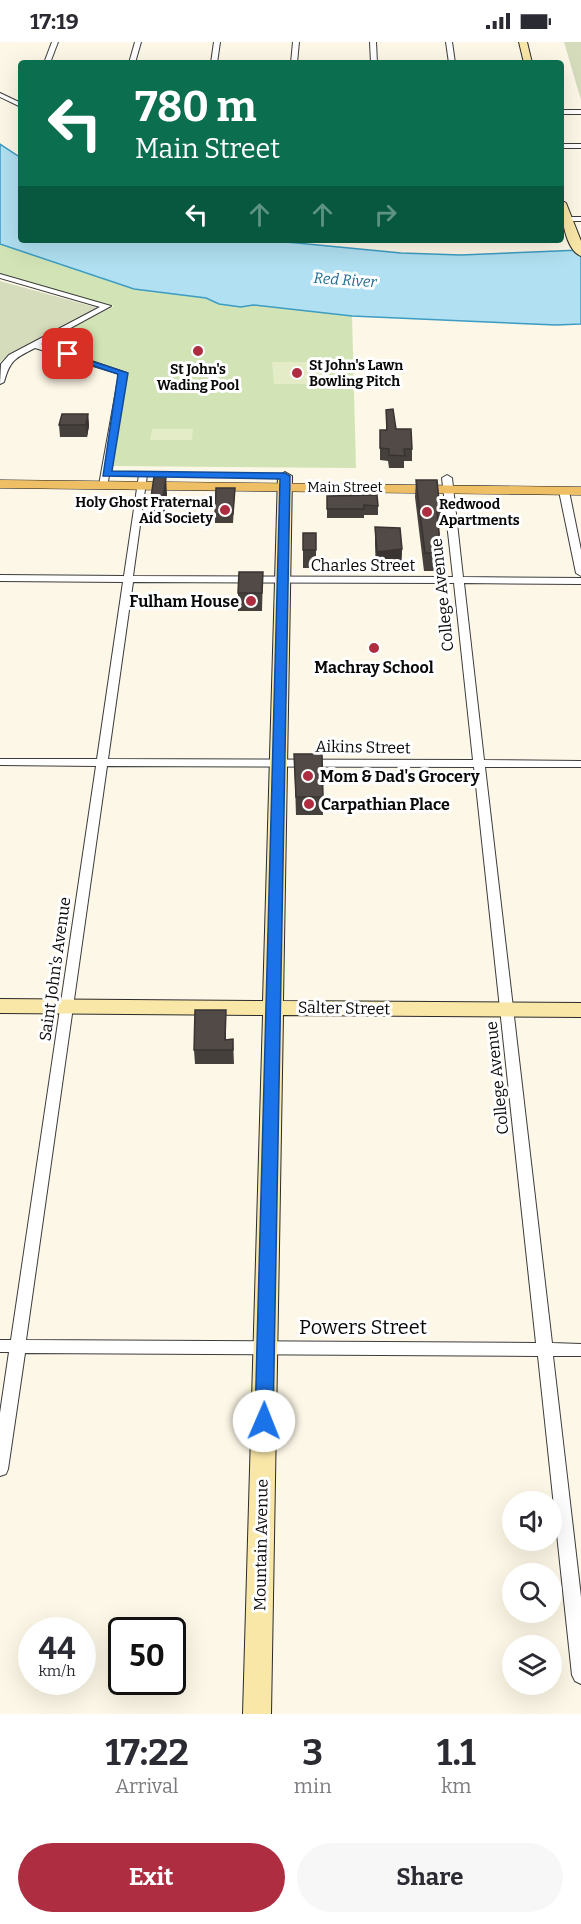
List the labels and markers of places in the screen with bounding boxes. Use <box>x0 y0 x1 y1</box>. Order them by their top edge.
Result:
pin <box>42 328 93 379</box>
marker: St John's Wading Pool <box>191 344 205 358</box>
place label: St John's Lawn Bowling Pitch <box>309 357 403 390</box>
place label: St John's Wading Pool <box>157 361 240 394</box>
marker: St John's Lawn Bowling Pitch <box>290 366 304 380</box>
place label: Holy Ghost Fraternal Aid Society <box>75 494 214 527</box>
place label: Redwood Apartments <box>439 496 520 529</box>
marker: Holy Ghost Fraternal Aid Society <box>218 503 232 517</box>
marker: Redwood Apartments <box>420 505 434 519</box>
place label: Fulham House <box>129 592 239 611</box>
marker: Fulham House <box>244 594 258 608</box>
marker: Machray School <box>367 641 381 655</box>
place label: Machray School <box>314 658 434 677</box>
place label: Mom & Dad's Grocery <box>320 767 480 786</box>
marker: Mom & Dad's Grocery <box>301 769 315 783</box>
place label: Carpathian Place <box>321 795 450 814</box>
marker: Carpathian Place <box>302 797 316 811</box>

